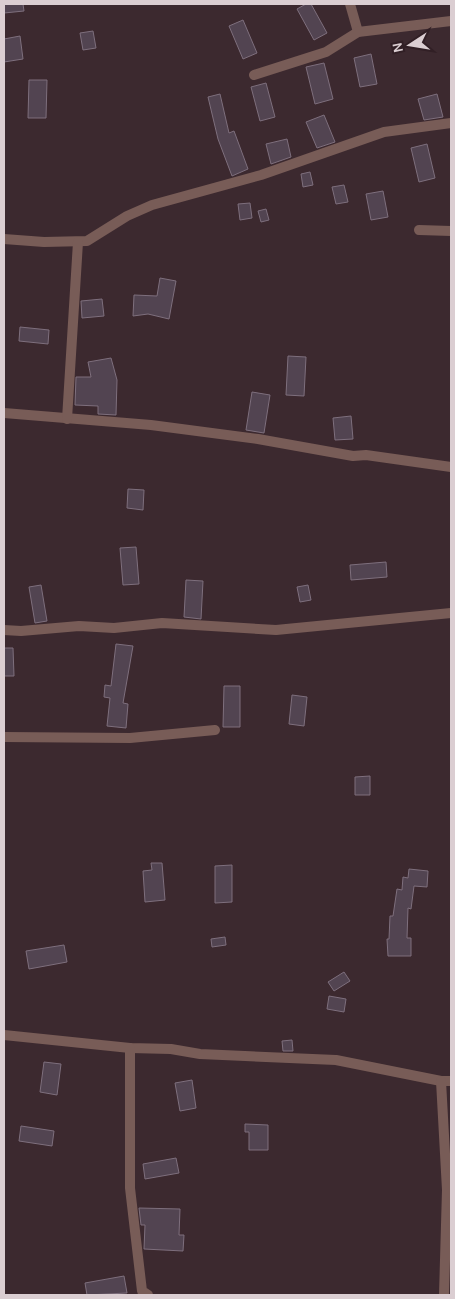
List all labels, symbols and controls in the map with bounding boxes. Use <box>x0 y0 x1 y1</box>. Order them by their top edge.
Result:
north arrow <box>385 20 435 70</box>
text: N <box>388 41 407 54</box>

